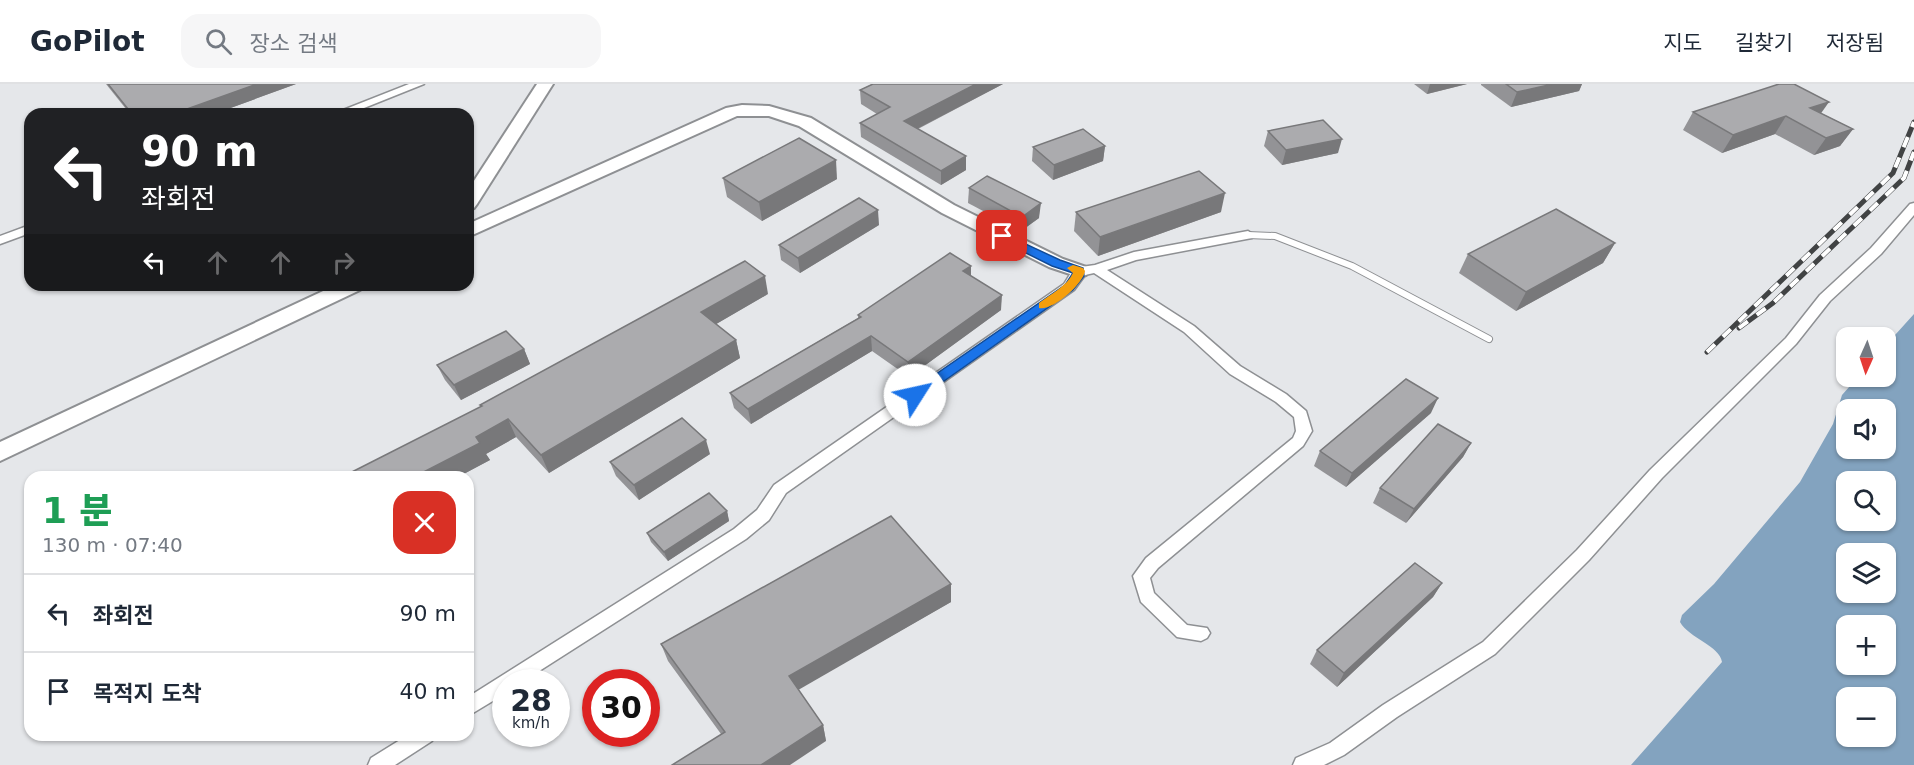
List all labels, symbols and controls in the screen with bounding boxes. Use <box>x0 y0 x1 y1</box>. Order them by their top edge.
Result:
search box <box>181 14 601 68</box>
text: GoPilot <box>30 25 145 58</box>
icon: search <box>202 25 235 58</box>
text: 장소 검색 <box>250 31 338 56</box>
text: 지도 <box>1663 31 1702 55</box>
text: 길찾기 <box>1735 31 1793 55</box>
text: 저장됨 <box>1826 31 1884 55</box>
text: 90 m <box>141 127 258 176</box>
icon: left <box>42 132 120 210</box>
text: 좌회전 <box>141 183 216 214</box>
pin <box>976 210 1027 261</box>
icon: arrive <box>985 219 1018 252</box>
icon: left <box>138 246 171 279</box>
icon: ahead <box>201 246 234 279</box>
icon: ahead <box>264 246 297 279</box>
icon: right <box>327 246 360 279</box>
north arrow <box>1836 327 1896 387</box>
map controls <box>1836 327 1896 747</box>
position arrow <box>883 363 947 427</box>
button: sound <box>1836 399 1896 459</box>
button: search <box>1836 471 1896 531</box>
text: 1 분 <box>42 490 113 531</box>
button: close <box>393 491 456 554</box>
text: 130 m · 07:40 <box>42 533 183 557</box>
button: layers <box>1836 543 1896 603</box>
icon: left <box>42 597 75 630</box>
text: 90 m <box>400 601 456 626</box>
text: 좌회전 <box>93 603 154 628</box>
button: + <box>1836 615 1896 675</box>
speed limit sign: 30 <box>582 669 660 747</box>
icon: arrive <box>42 675 75 708</box>
text: 40 m <box>400 679 456 704</box>
text: 목적지 도착 <box>93 681 202 706</box>
text: 28 <box>510 683 552 718</box>
button: − <box>1836 687 1896 747</box>
text: km/h <box>512 714 550 732</box>

